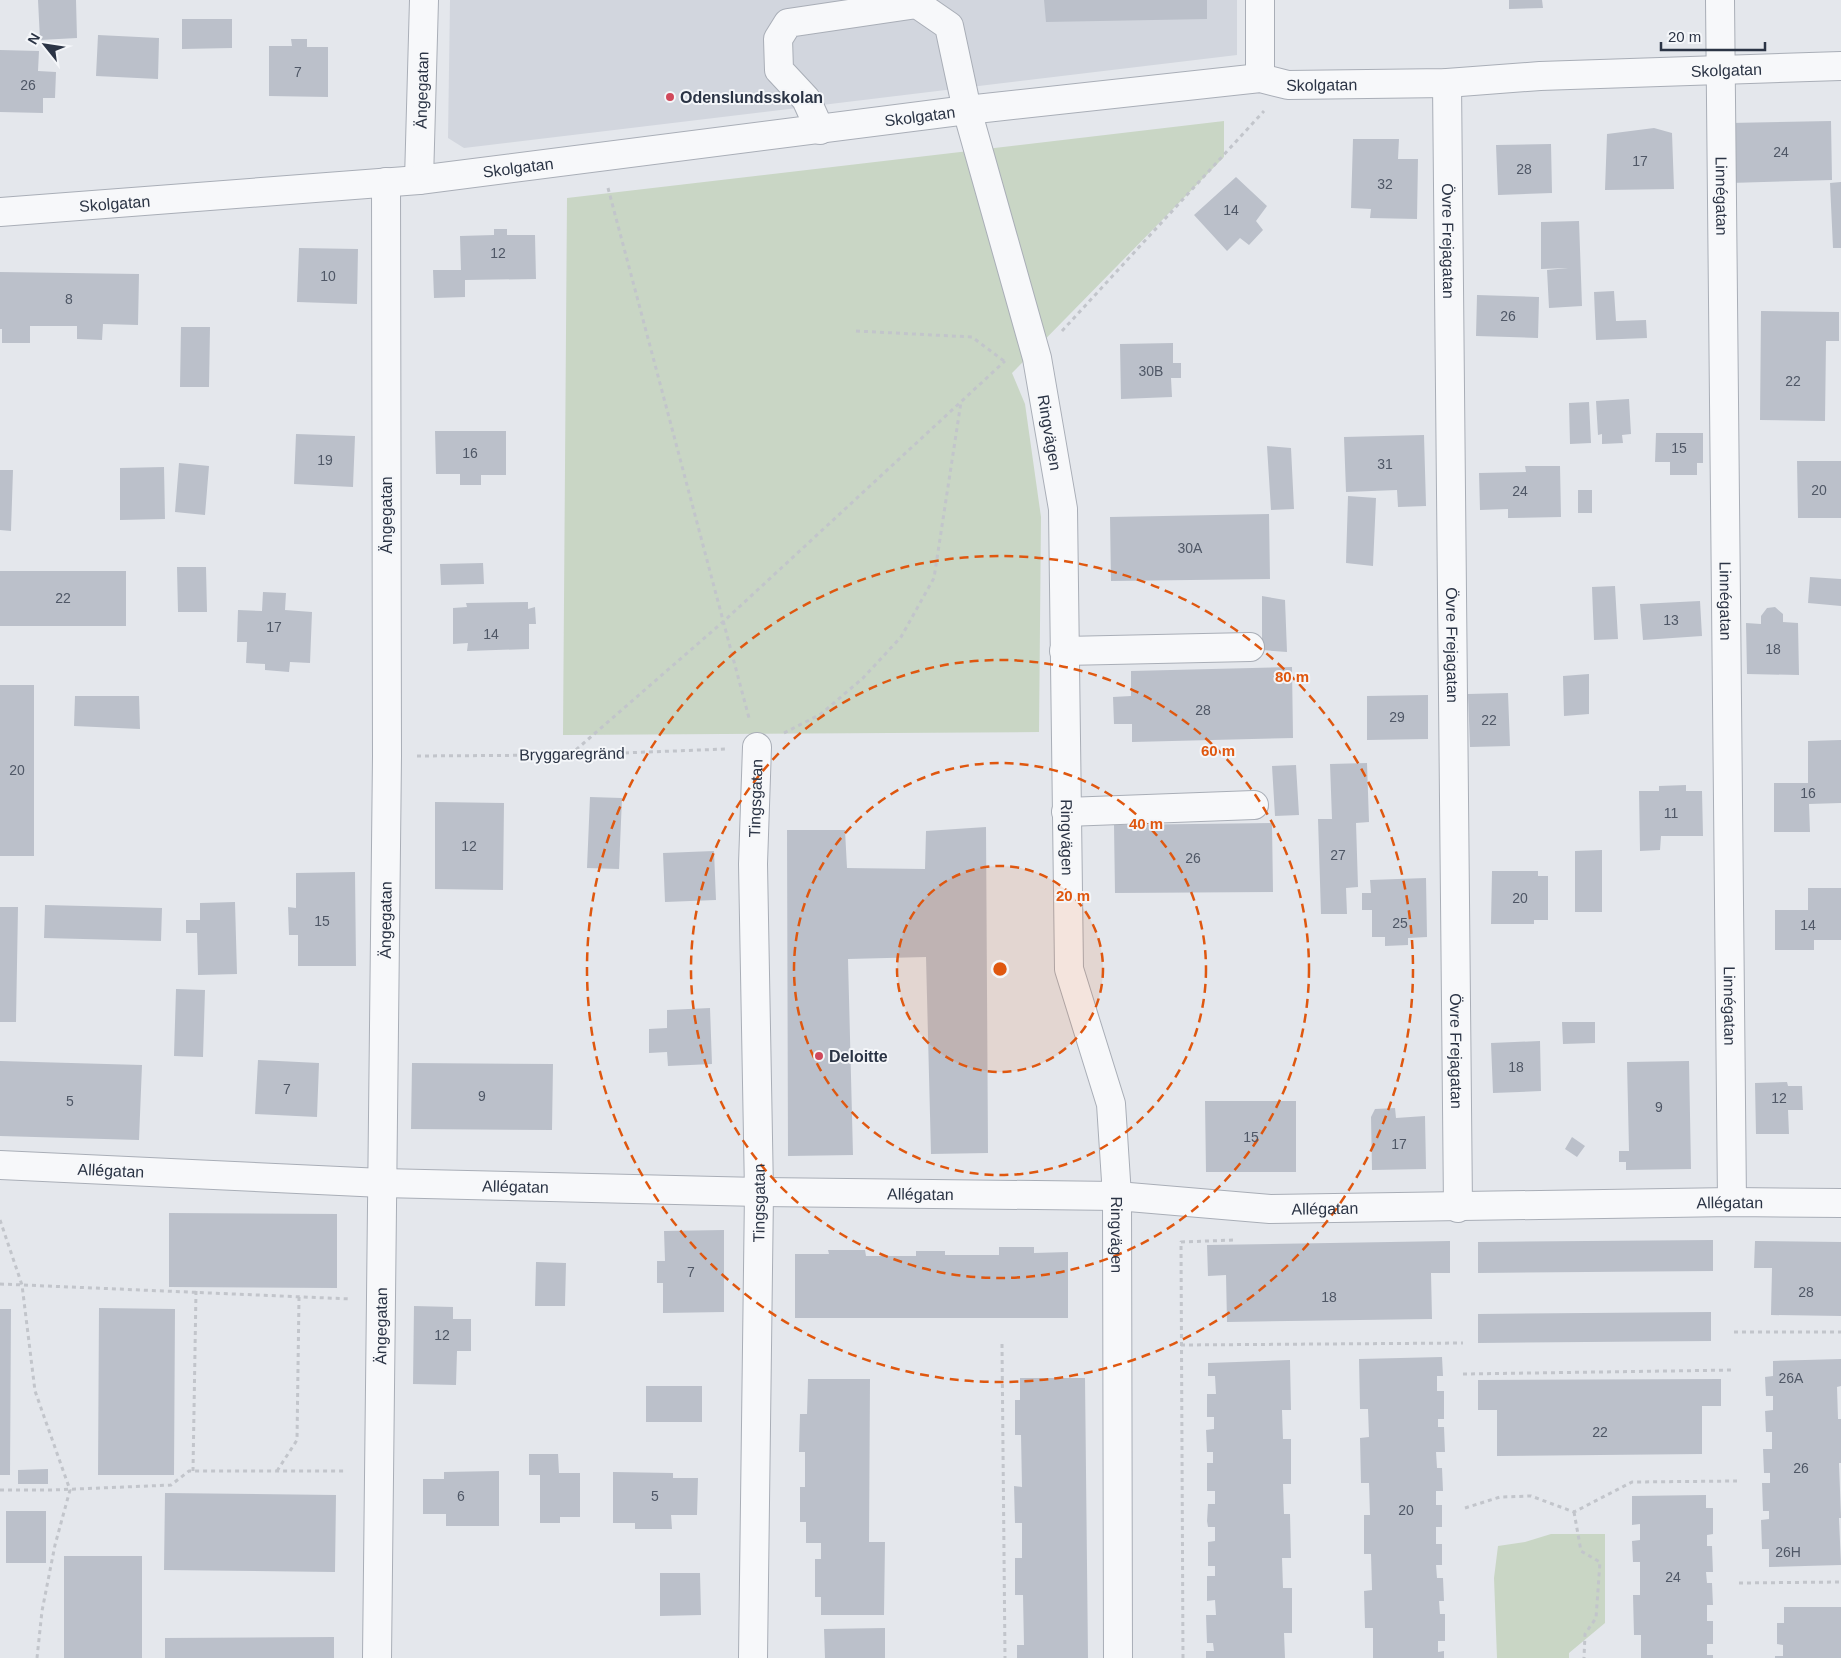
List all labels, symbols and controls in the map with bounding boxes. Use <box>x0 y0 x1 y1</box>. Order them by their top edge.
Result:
north arrow <box>20 20 70 70</box>
scale bar <box>1661 20 1765 52</box>
text: 20 m <box>1668 28 1701 45</box>
text: N <box>24 30 43 47</box>
street label: Ängegatan <box>412 51 431 129</box>
street label: Skolgatan <box>1690 60 1762 79</box>
house number: 7 <box>294 64 302 80</box>
street label: Skolgatan <box>1286 76 1357 94</box>
house number: 26 <box>20 77 36 93</box>
place label: Odenslundsskolan <box>680 89 823 106</box>
marker: Odenslundsskolan <box>664 91 676 103</box>
street label: Skolgatan <box>883 103 956 129</box>
house number: 24 <box>1773 144 1789 160</box>
house number: 17 <box>1632 153 1648 169</box>
street label: Skolgatan <box>482 154 554 180</box>
street label: Linnégatan <box>1713 156 1731 236</box>
house number: 28 <box>1516 161 1532 177</box>
house number: 32 <box>1377 176 1393 192</box>
street label: Övre Frejagatan <box>1439 183 1458 299</box>
street label: Skolgatan <box>79 192 151 214</box>
house number: 14 <box>1223 202 1239 218</box>
house number: 12 <box>490 245 506 261</box>
house number: 10 <box>320 268 336 284</box>
house number: 8 <box>65 291 73 307</box>
house number: 26 <box>1500 308 1516 324</box>
house number: 30B <box>1139 363 1163 379</box>
house number: 22 <box>1785 373 1801 389</box>
street label: Ringvägen <box>1035 393 1065 472</box>
house number: 15 <box>1671 440 1687 456</box>
house number: 16 <box>462 445 478 461</box>
house number: 19 <box>317 452 333 468</box>
house number: 31 <box>1377 456 1393 472</box>
street label: Ängegatan <box>378 476 395 554</box>
house number: 20 <box>1811 482 1827 498</box>
house number: 24 <box>1512 483 1528 499</box>
house number: 30A <box>1178 540 1203 556</box>
street label: Linnégatan <box>1717 561 1735 641</box>
street label: Övre Frejagatan <box>1443 587 1462 703</box>
house number: 22 <box>55 590 71 606</box>
house number: 13 <box>1663 612 1679 628</box>
house number: 17 <box>266 619 282 635</box>
house number: 14 <box>483 626 499 642</box>
house number: 18 <box>1765 641 1781 657</box>
text: 80 m <box>1275 668 1309 685</box>
house number: 28 <box>1195 702 1211 718</box>
house number: 29 <box>1389 709 1405 725</box>
house number: 22 <box>1481 712 1497 728</box>
text: 60 m <box>1201 742 1235 759</box>
street label: Bryggaregränd <box>519 745 625 763</box>
street label: Tingsgatan <box>745 759 765 838</box>
house number: 20 <box>9 762 25 778</box>
house number: 16 <box>1800 785 1816 801</box>
street label: Ringvägen <box>1058 799 1076 876</box>
house number: 11 <box>1664 805 1678 821</box>
text: 40 m <box>1129 815 1163 832</box>
house number: 12 <box>461 838 477 854</box>
house number: 27 <box>1330 847 1346 863</box>
house number: 26 <box>1185 850 1201 866</box>
street label: Ängegatan <box>376 881 394 959</box>
text: 20 m <box>1056 887 1090 904</box>
house number: 20 <box>1512 890 1528 906</box>
house number: 15 <box>314 913 330 929</box>
house number: 25 <box>1392 915 1408 931</box>
house number: 14 <box>1800 917 1816 933</box>
centre of rings <box>991 960 1009 978</box>
street label: Linnégatan <box>1721 966 1739 1046</box>
street label: Övre Frejagatan <box>1447 993 1466 1109</box>
place label: Deloitte <box>829 1048 888 1065</box>
marker: Deloitte <box>813 1050 825 1062</box>
house number: 18 <box>1508 1059 1524 1075</box>
house number: 7 <box>283 1081 291 1097</box>
house number: 9 <box>478 1088 486 1104</box>
house number: 12 <box>1771 1090 1787 1106</box>
house number: 5 <box>66 1093 74 1109</box>
house number: 9 <box>1655 1099 1663 1115</box>
house number: 15 <box>1243 1129 1259 1145</box>
house number: 17 <box>1391 1136 1407 1152</box>
street label: Allégatan <box>77 1160 145 1180</box>
street label: Tingsgatan <box>750 1164 768 1242</box>
street label: Allégatan <box>482 1177 549 1195</box>
street label: Allégatan <box>887 1185 954 1203</box>
street label: Allégatan <box>1696 1194 1763 1211</box>
street label: Ringvägen <box>1109 1197 1126 1273</box>
street label: Allégatan <box>1291 1199 1358 1217</box>
house number: 7 <box>687 1264 695 1280</box>
house number: 28 <box>1798 1284 1814 1300</box>
street label: Ängegatan <box>372 1287 390 1365</box>
house number: 18 <box>1321 1289 1337 1305</box>
house number: 12 <box>434 1327 450 1343</box>
house number: 26A <box>1779 1370 1804 1386</box>
house number: 22 <box>1592 1424 1608 1440</box>
house number: 26 <box>1793 1460 1809 1476</box>
house number: 6 <box>457 1488 465 1504</box>
house number: 5 <box>651 1488 659 1504</box>
house number: 20 <box>1398 1502 1414 1518</box>
house number: 26H <box>1775 1544 1801 1560</box>
house number: 24 <box>1665 1569 1681 1585</box>

